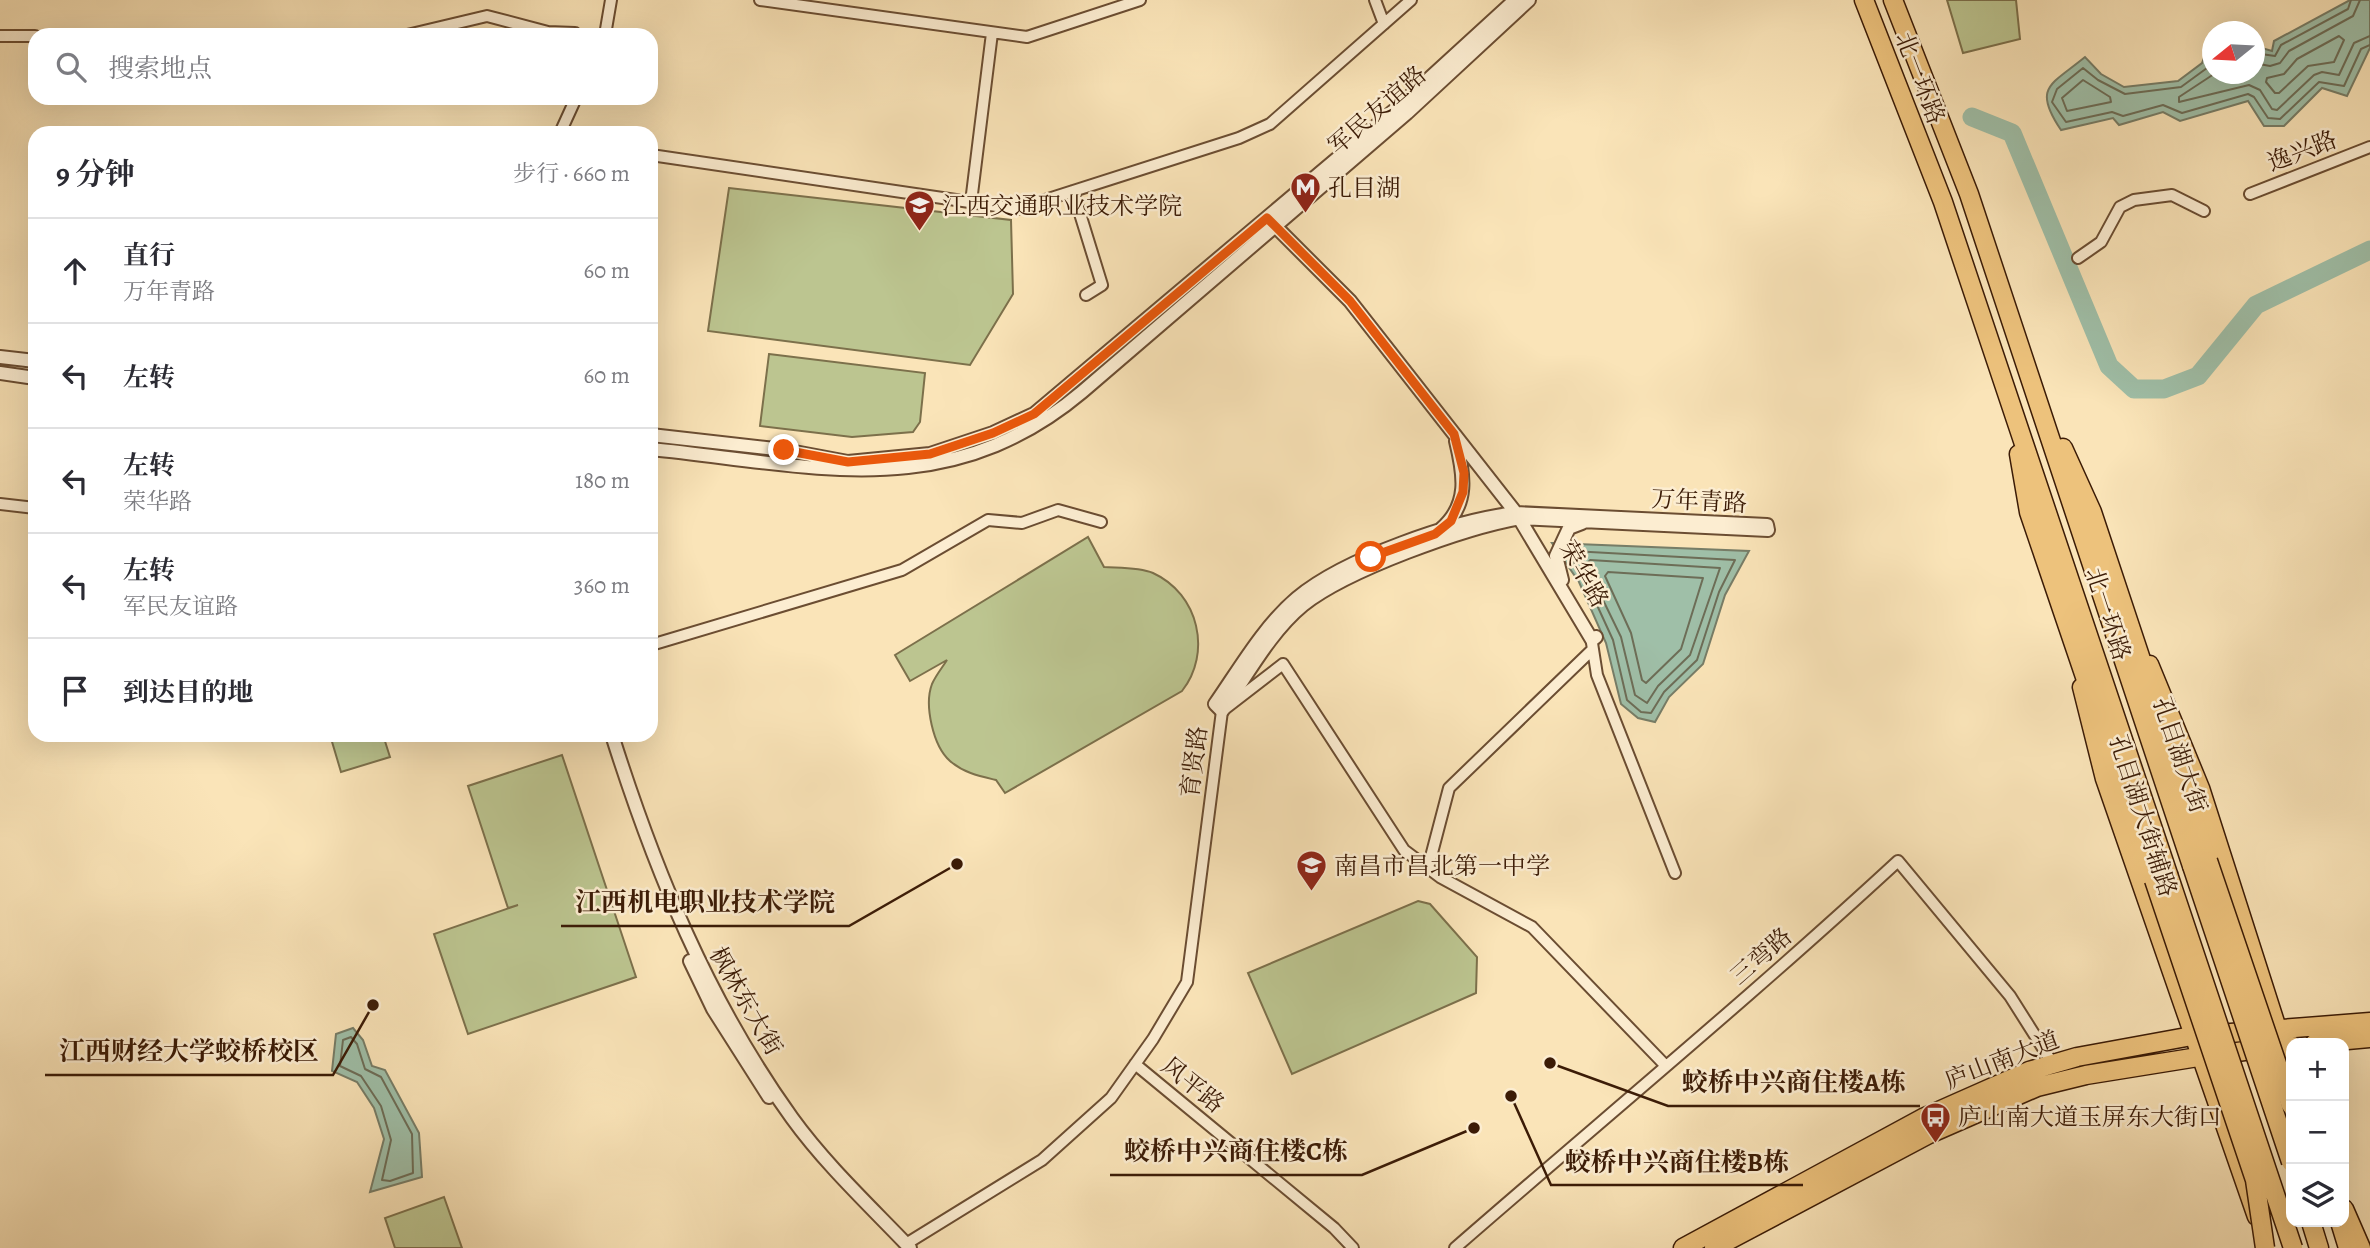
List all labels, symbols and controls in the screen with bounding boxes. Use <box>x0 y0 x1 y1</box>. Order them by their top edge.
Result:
north arrow <box>2202 21 2265 84</box>
street label: 北一环路 <box>1888 27 1952 129</box>
search box <box>28 28 658 105</box>
icon: search <box>52 48 90 86</box>
text: 搜索地点 <box>108 51 212 86</box>
street label: 军民友谊路 <box>1321 59 1433 161</box>
street label: 逸兴路 <box>2263 123 2341 179</box>
text: 9 分钟 <box>56 154 135 194</box>
text: 步行 · 660 m <box>513 158 630 189</box>
metro station icon: 孔目湖 <box>1288 171 1322 215</box>
place label: 孔目湖 <box>1328 172 1400 204</box>
school or university icon: 江西交通职业技术学院 <box>902 189 936 233</box>
place label: 江西交通职业技术学院 <box>942 190 1182 222</box>
text: 直行 <box>123 238 175 273</box>
icon: ahead <box>56 252 94 290</box>
text: 60 m <box>583 255 630 286</box>
text: 万年青路 <box>123 276 215 307</box>
icon: left <box>56 357 94 395</box>
text: 左转 <box>123 360 175 395</box>
text: 60 m <box>583 360 630 391</box>
route end <box>768 434 799 465</box>
text: 左转 <box>123 448 175 483</box>
icon: left <box>56 462 94 500</box>
text: 180 m <box>575 465 630 496</box>
street label: 万年青路 <box>1650 483 1748 519</box>
text: 荣华路 <box>123 486 192 517</box>
street label: 荣华路 <box>1552 535 1616 613</box>
route start <box>1355 541 1386 572</box>
text: 左转 <box>123 553 175 588</box>
street label: 北一环路 <box>2078 563 2138 665</box>
icon: left <box>56 567 94 605</box>
text: 360 m <box>574 570 630 601</box>
text: 军民友谊路 <box>123 591 238 622</box>
icon: arrive <box>56 672 94 710</box>
text: 到达目的地 <box>123 675 253 710</box>
street label: 孔目湖大街 <box>2145 693 2215 817</box>
street label: 育贤路 <box>1174 724 1214 800</box>
street label: 孔目湖大街辅路 <box>2102 731 2184 901</box>
school or university icon: 南昌市昌北第一中学 <box>1294 849 1328 893</box>
place label: 南昌市昌北第一中学 <box>1334 850 1550 882</box>
callout: 江西机电职业技术学院 <box>561 879 849 926</box>
text: 江西机电职业技术学院 <box>575 885 835 920</box>
street label: 三弯路 <box>1723 920 1799 992</box>
street label: 枫林东大街 <box>702 941 790 1061</box>
street label: 庐山南大道 <box>1940 1024 2064 1096</box>
callout: 江西财经大学蛟桥校区 <box>45 1028 333 1075</box>
text: 江西财经大学蛟桥校区 <box>59 1034 319 1069</box>
map controls <box>2286 1038 2349 1227</box>
button: + <box>2286 1038 2349 1101</box>
street label: 风平路 <box>1155 1050 1231 1120</box>
callout: 蛟桥中兴商住楼A栋 <box>1668 1059 1920 1106</box>
text: 蛟桥中兴商住楼A栋 <box>1682 1065 1906 1100</box>
bus stop icon: 庐山南大道玉屏东大街口 <box>1918 1100 1952 1144</box>
place label: 庐山南大道玉屏东大街口 <box>1958 1101 2222 1133</box>
button: − <box>2286 1101 2349 1164</box>
callout: 蛟桥中兴商住楼C栋 <box>1110 1128 1362 1175</box>
text: 蛟桥中兴商住楼C栋 <box>1124 1134 1348 1169</box>
callout: 蛟桥中兴商住楼B栋 <box>1551 1138 1803 1185</box>
text: 蛟桥中兴商住楼B栋 <box>1565 1145 1789 1180</box>
button: layers <box>2286 1164 2349 1227</box>

